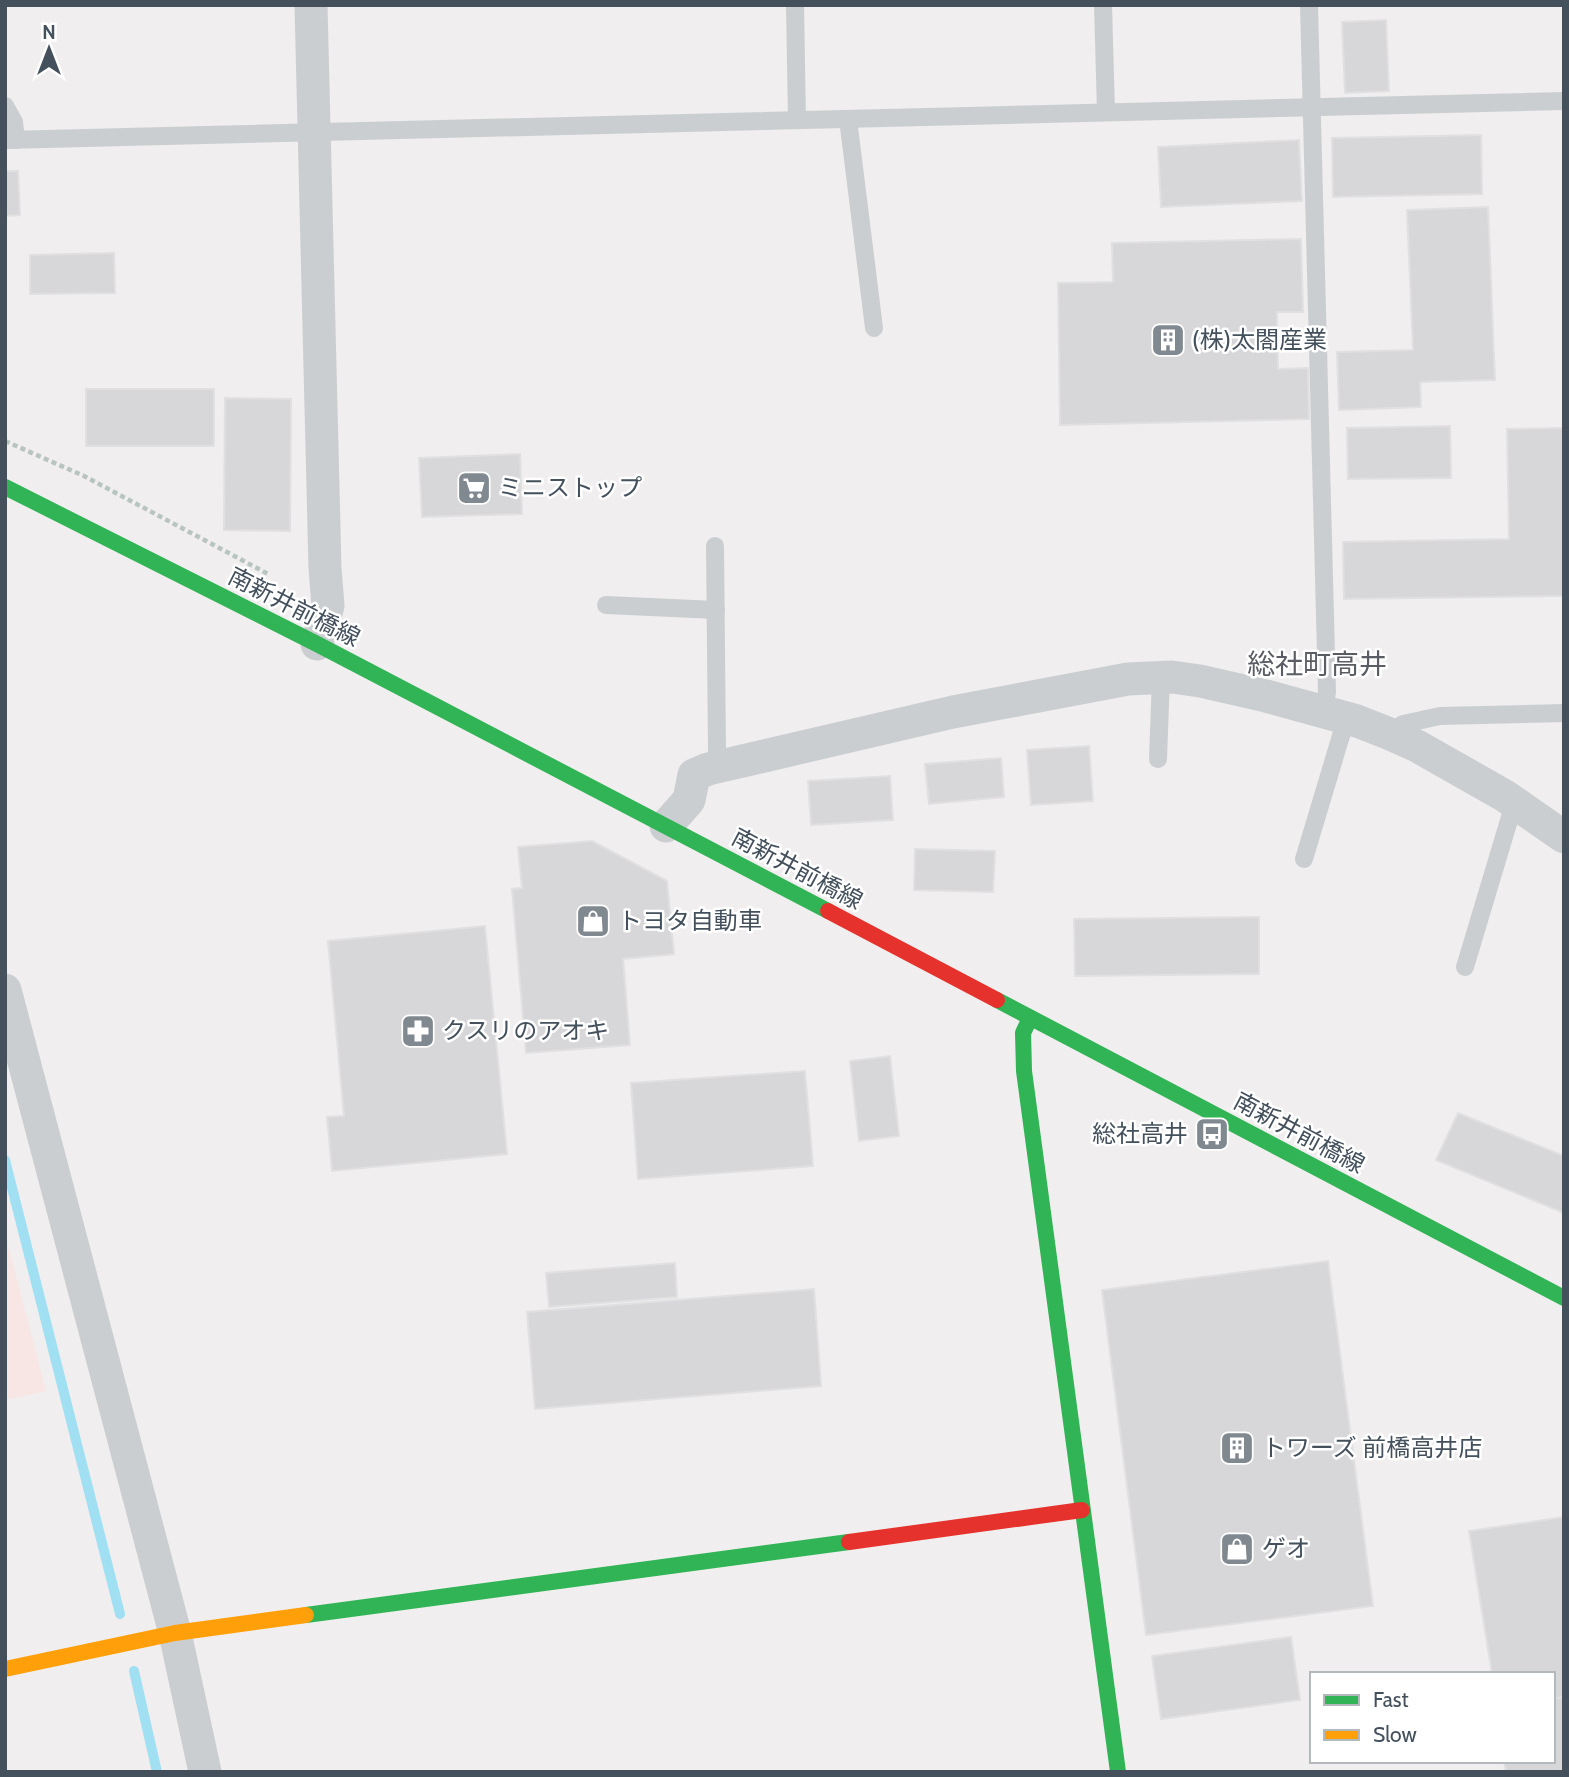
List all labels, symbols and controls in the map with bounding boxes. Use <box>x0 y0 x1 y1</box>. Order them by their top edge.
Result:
north arrow <box>14 14 84 84</box>
text: N <box>42 21 56 44</box>
building icon: (株)太閤産業 <box>1149 321 1187 359</box>
place label: (株)太閤産業 <box>1192 325 1327 354</box>
supermarket icon: ミニストップ <box>455 469 493 507</box>
place label: ミニストップ <box>498 473 642 502</box>
street label: 南新井前橋線 <box>223 561 365 652</box>
district label: 総社町高井 <box>1247 647 1387 681</box>
street label: 南新井前橋線 <box>727 822 868 915</box>
shop icon: トヨタ自動車 <box>574 902 612 940</box>
place label: トヨタ自動車 <box>618 906 762 935</box>
pharmacy icon: クスリのアオキ <box>399 1012 437 1050</box>
place label: クスリのアオキ <box>442 1016 609 1045</box>
street label: 南新井前橋線 <box>1229 1086 1370 1179</box>
bus stop icon: 総社高井 <box>1193 1115 1231 1153</box>
place label: 総社高井 <box>1092 1119 1188 1148</box>
building icon: トワーズ 前橋高井店 <box>1218 1429 1256 1467</box>
place label: トワーズ 前橋高井店 <box>1262 1433 1482 1462</box>
shop icon: ゲオ <box>1218 1530 1256 1568</box>
place label: ゲオ <box>1262 1534 1310 1563</box>
legend <box>1310 1672 1555 1763</box>
text: Fast <box>1373 1687 1409 1712</box>
text: Slow <box>1373 1722 1417 1747</box>

